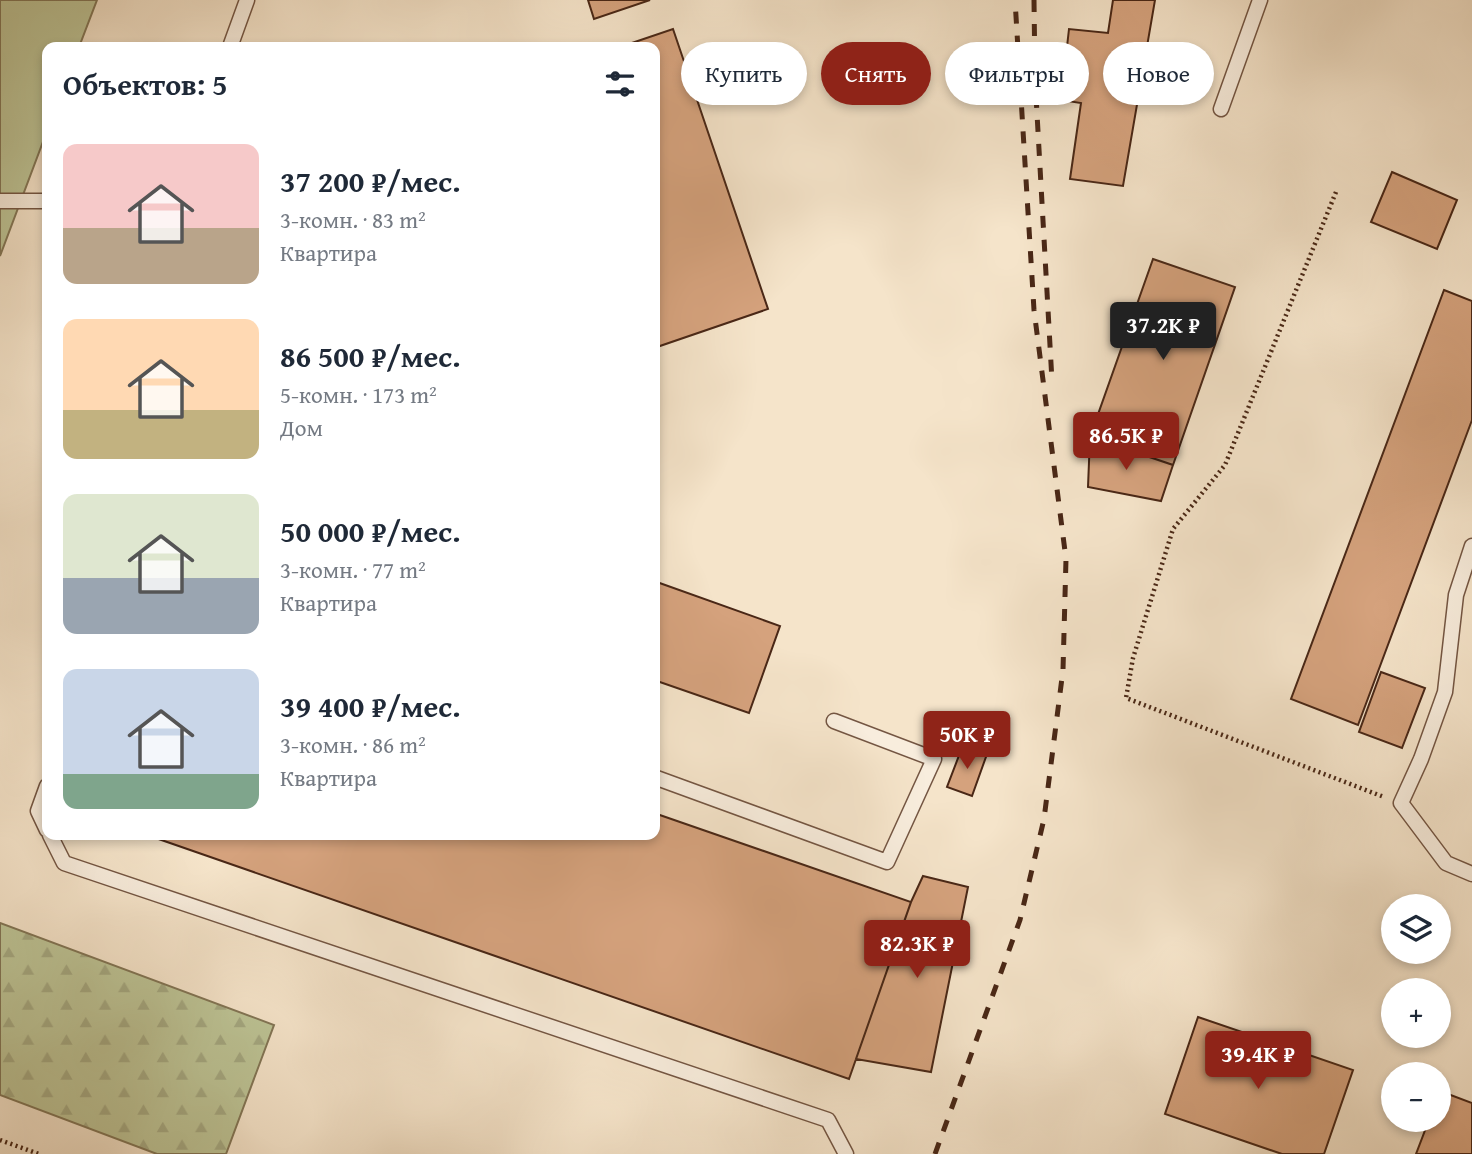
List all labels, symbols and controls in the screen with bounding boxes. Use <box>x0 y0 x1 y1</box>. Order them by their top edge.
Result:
chip: Купить <box>681 42 807 105</box>
chip: Снять <box>821 42 931 105</box>
chip: Фильтры <box>945 42 1089 105</box>
chip: Новое <box>1103 42 1214 105</box>
text: Объектов: 5 <box>63 62 227 106</box>
icon: filters <box>601 65 639 103</box>
text: 37 200 ₽/мес. <box>280 159 461 203</box>
icon: home <box>119 172 203 256</box>
text: 3-комн. · 83 m² <box>280 203 426 236</box>
text: Квартира <box>280 236 377 269</box>
pin: 37.2K ₽ <box>1098 302 1228 362</box>
text: 37.2K ₽ <box>1126 308 1200 341</box>
text: 86 500 ₽/мес. <box>280 334 461 378</box>
icon: home <box>119 347 203 431</box>
text: 5-комн. · 173 m² <box>280 378 437 411</box>
text: Дом <box>280 411 323 444</box>
pin: 86.5K ₽ <box>1061 412 1191 472</box>
text: 86.5K ₽ <box>1089 418 1163 451</box>
text: 50 000 ₽/мес. <box>280 509 461 553</box>
icon: home <box>119 522 203 606</box>
text: 3-комн. · 77 m² <box>280 553 426 586</box>
text: Квартира <box>280 586 377 619</box>
text: 39 400 ₽/мес. <box>280 684 461 728</box>
icon: home <box>119 697 203 781</box>
pin: 50K ₽ <box>918 712 1016 771</box>
text: 50K ₽ <box>939 717 995 750</box>
text: 3-комн. · 86 m² <box>280 728 426 761</box>
text: Квартира <box>280 761 377 794</box>
map controls <box>1381 894 1451 1132</box>
button: layers <box>1381 894 1451 964</box>
pin: 82.3K ₽ <box>852 920 982 980</box>
text: 82.3K ₽ <box>880 926 954 959</box>
button: + <box>1381 978 1451 1048</box>
pin: 39.4K ₽ <box>1193 1032 1323 1091</box>
text: 39.4K ₽ <box>1221 1037 1295 1070</box>
button: − <box>1381 1062 1451 1132</box>

